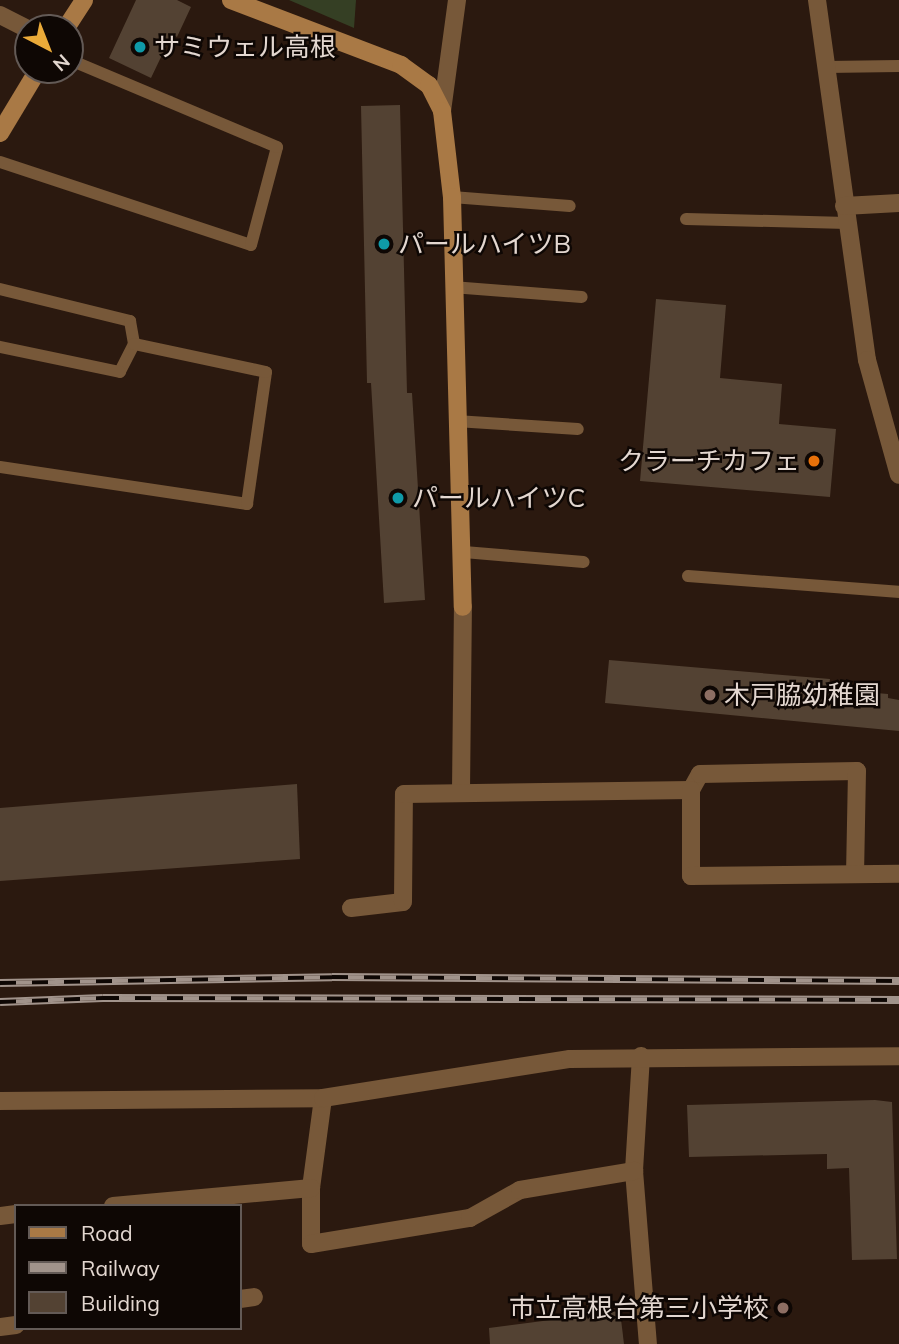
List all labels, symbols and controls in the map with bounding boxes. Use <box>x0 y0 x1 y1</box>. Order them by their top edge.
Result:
north arrow <box>14 14 84 84</box>
place label: サミウェル高根 <box>154 31 336 63</box>
marker: サミウェル高根 <box>132 39 148 55</box>
text: N <box>48 49 75 77</box>
place label: パールハイツB <box>398 228 572 260</box>
marker: パールハイツB <box>376 236 392 252</box>
place label: クラーチカフェ <box>618 445 800 477</box>
marker: クラーチカフェ <box>806 453 822 469</box>
place label: パールハイツC <box>412 482 586 514</box>
marker: パールハイツC <box>390 490 406 506</box>
place label: 木戸脇幼稚園 <box>724 679 880 711</box>
marker: 木戸脇幼稚園 <box>702 687 718 703</box>
legend <box>14 1204 242 1330</box>
text: Road <box>81 1220 132 1246</box>
text: Railway <box>81 1255 160 1281</box>
text: Building <box>81 1290 160 1316</box>
place label: 市立高根台第三小学校 <box>509 1292 769 1324</box>
marker: 市立高根台第三小学校 <box>775 1300 791 1316</box>

